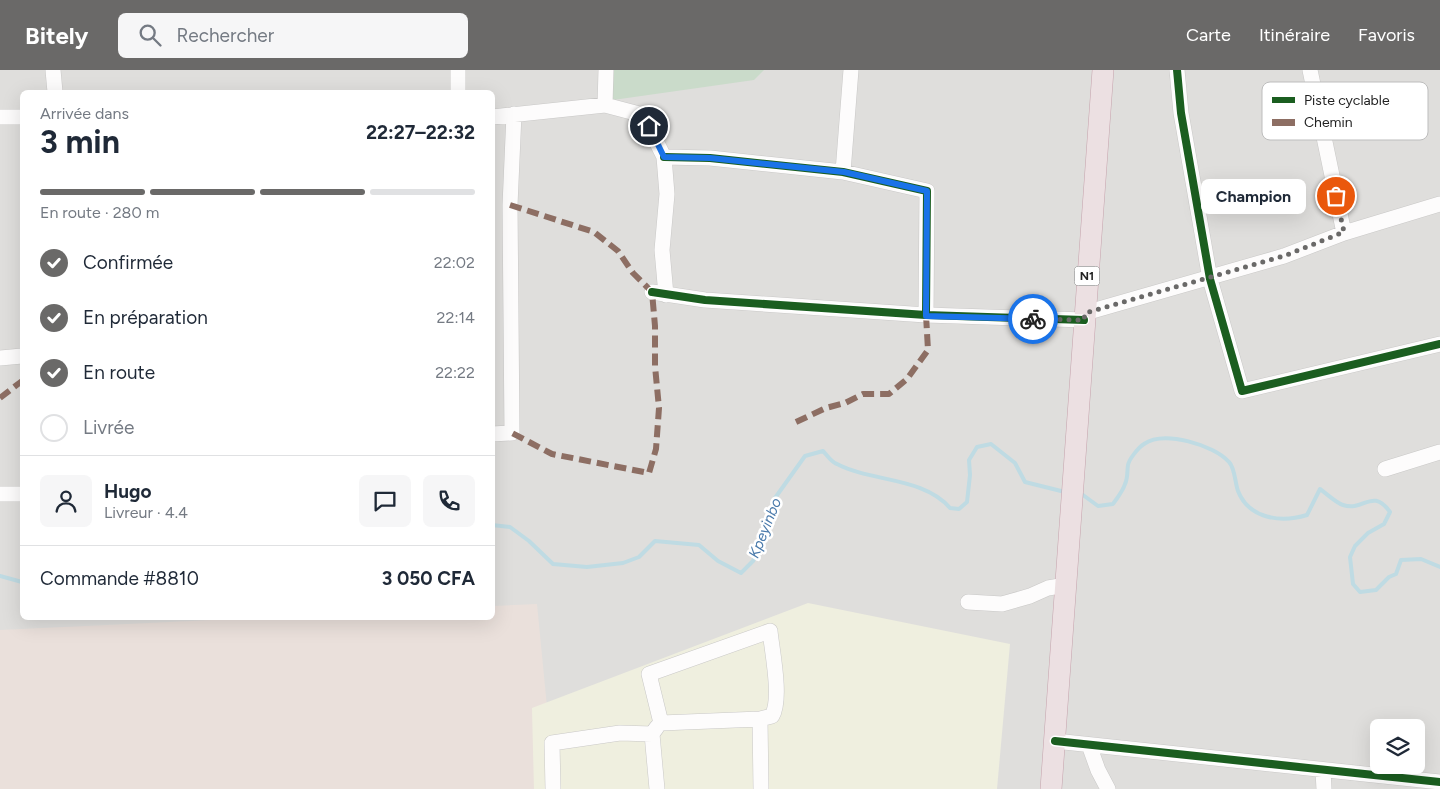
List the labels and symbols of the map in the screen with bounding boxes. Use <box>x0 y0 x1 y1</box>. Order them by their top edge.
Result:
legend <box>1262 82 1428 140</box>
text: Piste cyclable <box>1304 92 1390 109</box>
pin <box>628 105 670 147</box>
text: Chemin <box>1304 114 1353 131</box>
pin <box>1315 175 1357 217</box>
callout: Champion <box>1201 178 1306 214</box>
road number: N1 <box>1074 267 1100 286</box>
courier <box>1008 294 1058 344</box>
water label: Kpeyinbo <box>745 495 785 561</box>

